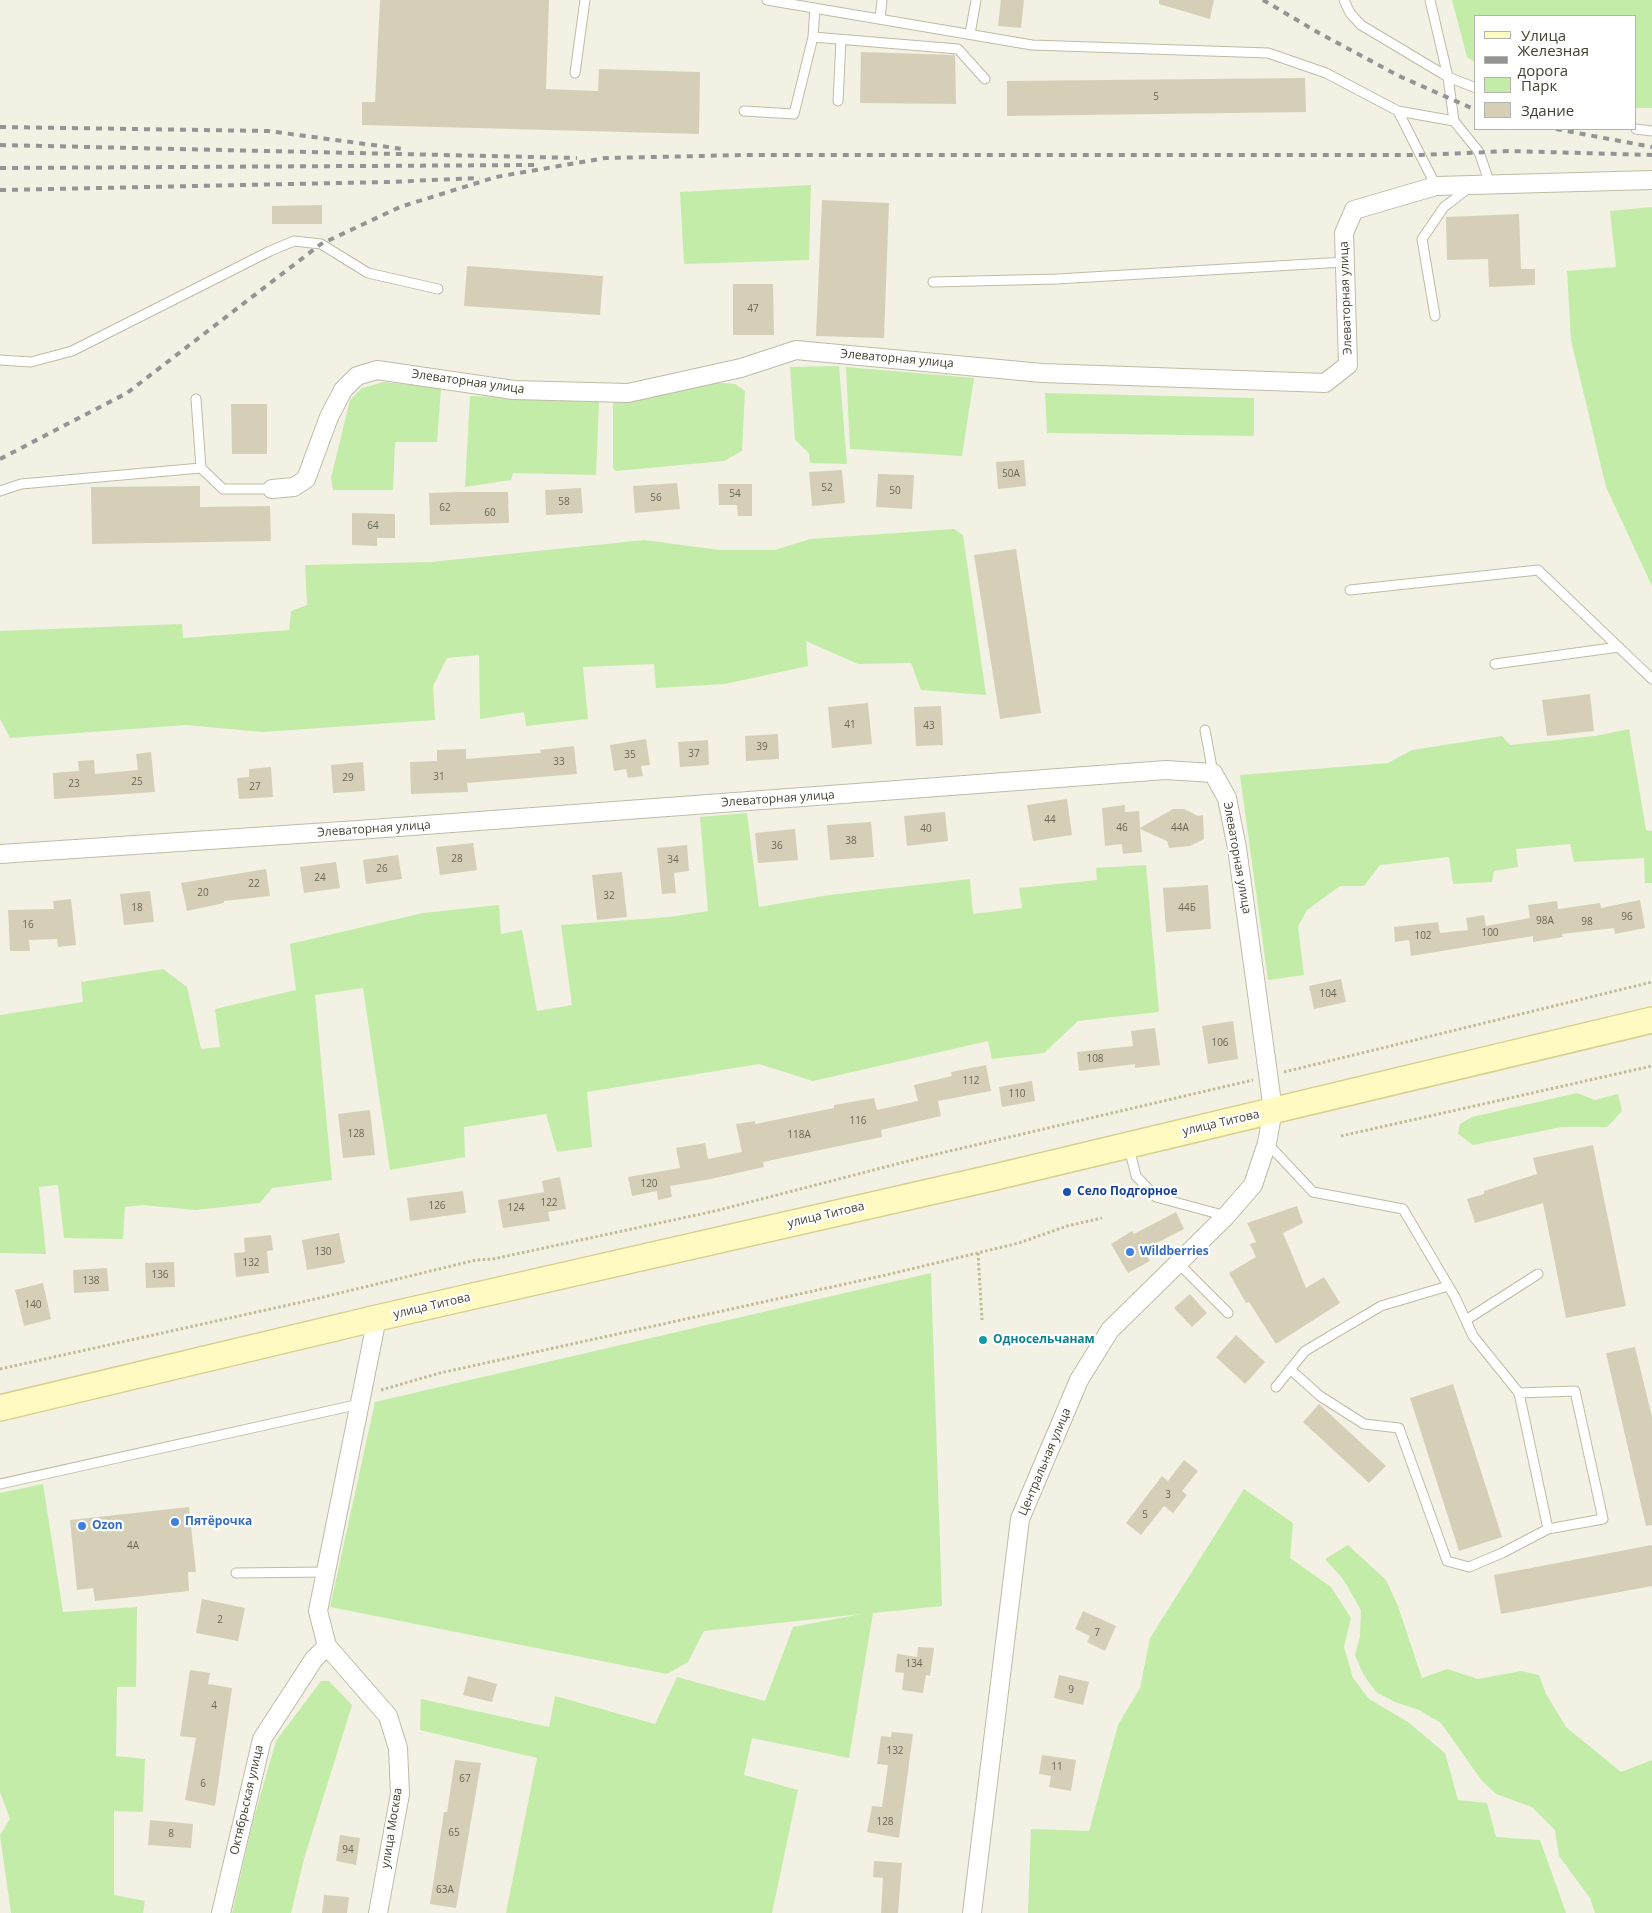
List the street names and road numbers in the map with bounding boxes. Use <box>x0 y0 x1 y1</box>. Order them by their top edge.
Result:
street label: Элеваторная улица <box>1337 241 1355 355</box>
street label: Элеваторная улица <box>840 347 954 371</box>
street label: Элеваторная улица <box>411 367 525 397</box>
street label: Элеваторная улица <box>721 788 835 810</box>
street label: Элеваторная улица <box>1220 801 1254 915</box>
street label: Элеваторная улица <box>317 818 431 840</box>
street label: улица Титова <box>1181 1107 1261 1139</box>
street label: улица Титова <box>786 1199 866 1231</box>
street label: улица Титова <box>392 1290 472 1322</box>
street label: Центральная улица <box>1016 1406 1074 1518</box>
street label: Октябрьская улица <box>227 1744 267 1856</box>
street label: улица Москва <box>379 1787 405 1869</box>

